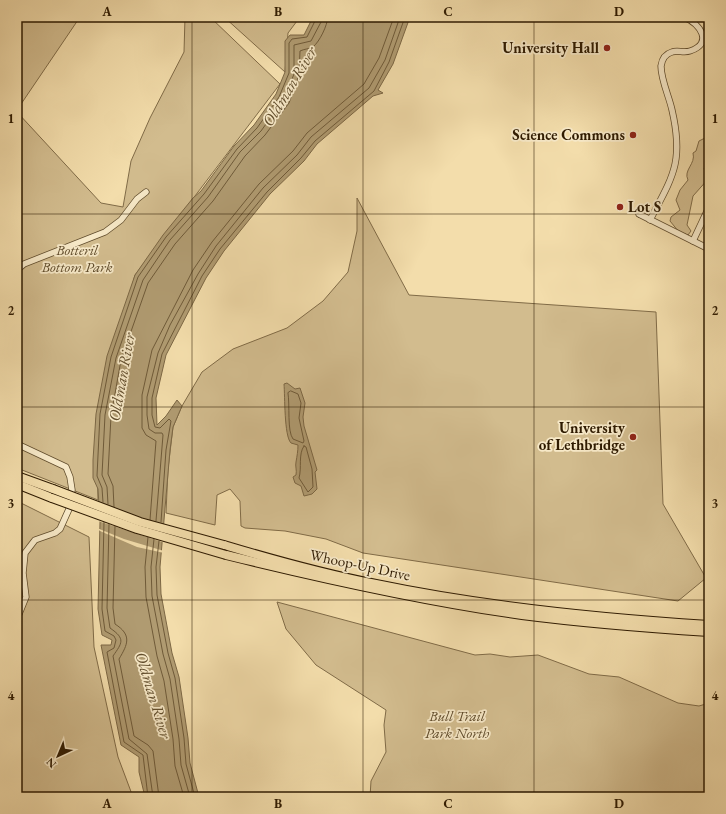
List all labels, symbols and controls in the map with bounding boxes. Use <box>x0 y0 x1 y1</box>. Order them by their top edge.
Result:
text: A <box>101 3 112 20</box>
text: B <box>274 3 282 20</box>
text: C <box>443 3 453 20</box>
text: D <box>614 3 624 20</box>
place label: University Hall <box>502 38 600 57</box>
water label: Oldman River <box>257 42 322 130</box>
marker: University Hall <box>602 43 612 53</box>
text: 1 <box>8 110 15 127</box>
text: 1 <box>712 110 719 127</box>
place label: Science Commons <box>512 125 625 144</box>
marker: Science Commons <box>628 130 638 140</box>
place label: Lot S <box>628 197 661 216</box>
marker: Lot S <box>615 202 625 212</box>
park label: Botteril Bottom Park <box>41 240 113 276</box>
text: 2 <box>8 302 15 319</box>
text: 2 <box>712 302 719 319</box>
water label: Oldman River <box>103 330 140 423</box>
place label: University of Lethbridge <box>539 418 626 454</box>
marker: University of Lethbridge <box>628 432 638 442</box>
text: 3 <box>8 495 15 512</box>
text: 3 <box>712 495 719 512</box>
street label: Whoop-Up Drive <box>308 545 412 584</box>
water label: Oldman River <box>130 649 177 742</box>
text: 4 <box>8 687 15 704</box>
text: 4 <box>712 687 719 704</box>
park label: Bull Trail Park North <box>425 706 490 742</box>
north arrow <box>38 736 78 776</box>
text: N <box>43 755 59 771</box>
text: A <box>101 795 112 812</box>
text: B <box>274 795 282 812</box>
text: C <box>443 795 453 812</box>
text: D <box>614 795 624 812</box>

